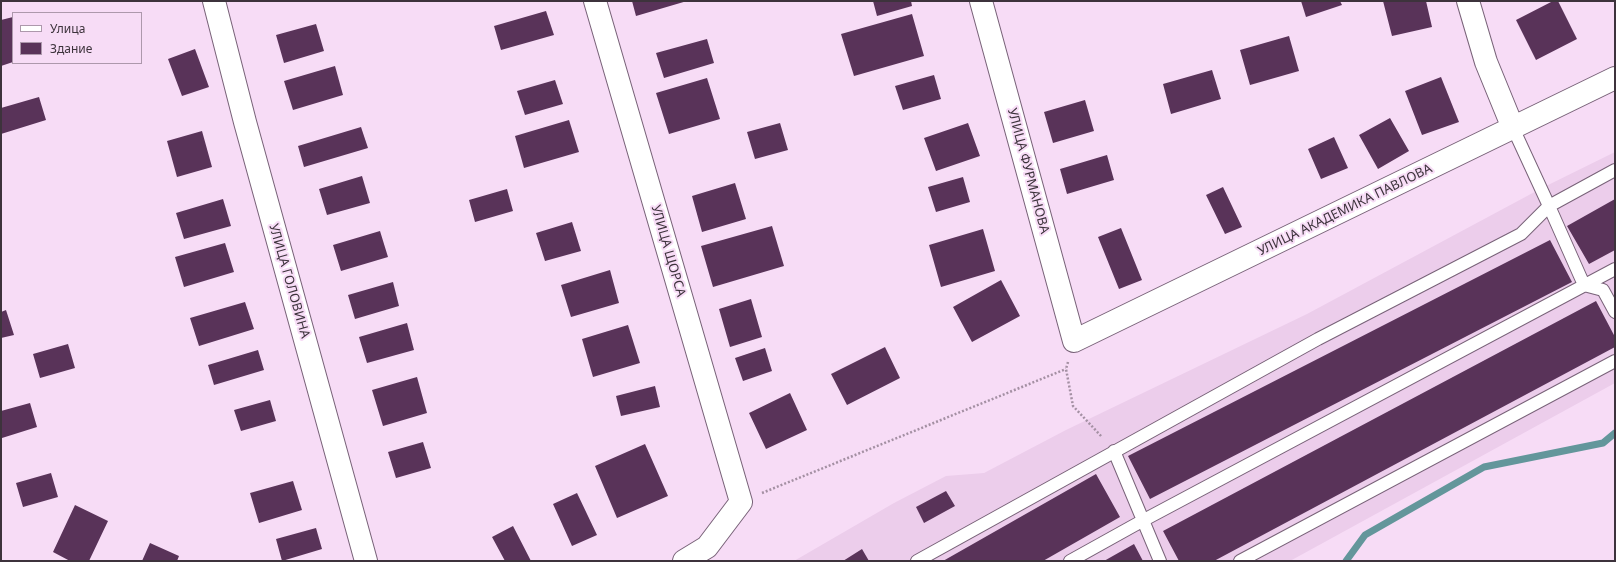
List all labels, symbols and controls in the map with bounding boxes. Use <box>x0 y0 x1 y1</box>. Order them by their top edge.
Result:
legend <box>12 12 142 64</box>
text: Улица <box>50 20 85 37</box>
text: Здание <box>50 40 92 57</box>
street label: УЛИЦА ФУРМАНОВА <box>1004 106 1052 236</box>
street label: УЛИЦА АКАДЕМИКА ПАВЛОВА <box>1255 161 1435 259</box>
street label: УЛИЦА ЩОРСА <box>647 203 689 299</box>
street label: УЛИЦА ГОЛОВИНА <box>265 222 313 340</box>

